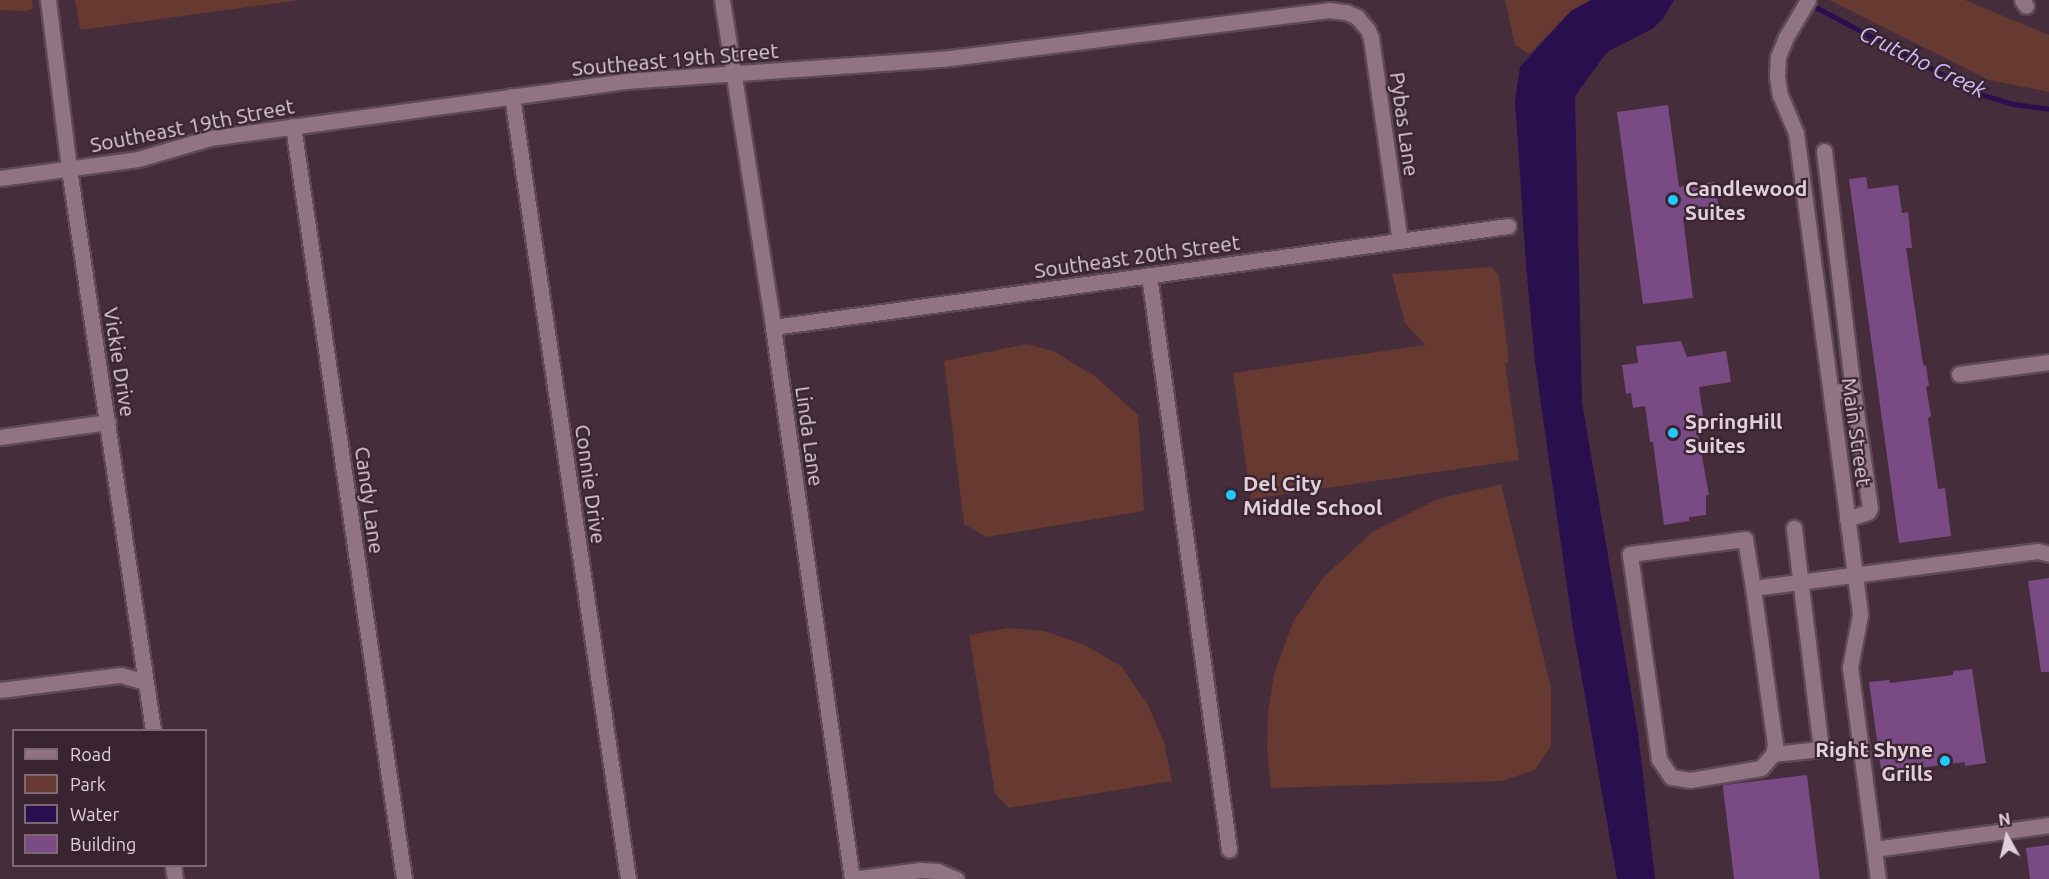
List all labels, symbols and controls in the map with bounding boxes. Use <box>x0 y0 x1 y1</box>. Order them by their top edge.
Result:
water label: Crutcho Creek <box>1855 19 1991 103</box>
street label: Southeast 19th Street <box>571 37 779 81</box>
street label: Pybas Lane <box>1385 70 1425 178</box>
street label: Southeast 19th Street <box>88 93 296 157</box>
place label: Candlewood Suites <box>1685 175 1807 225</box>
marker: Candlewood Suites <box>1666 193 1680 207</box>
street label: Southeast 20th Street <box>1033 229 1241 283</box>
street label: Vickie Drive <box>99 305 141 419</box>
street label: Main Street <box>1837 376 1877 488</box>
street label: Linda Lane <box>791 384 829 488</box>
place label: SpringHill Suites <box>1685 408 1782 458</box>
street label: Connie Drive <box>570 423 612 545</box>
marker: SpringHill Suites <box>1666 426 1680 440</box>
street label: Candy Lane <box>350 445 390 555</box>
place label: Del City Middle School <box>1243 470 1382 520</box>
marker: Del City Middle School <box>1224 488 1238 502</box>
legend <box>12 729 207 867</box>
place label: Right Shyne Grills <box>1815 736 1933 786</box>
text: Road <box>70 744 112 764</box>
marker: Right Shyne Grills <box>1938 754 1952 768</box>
text: Park <box>70 774 106 794</box>
text: Water <box>70 804 119 824</box>
north arrow <box>1977 807 2037 867</box>
text: N <box>1997 809 2012 829</box>
text: Building <box>70 834 136 854</box>

